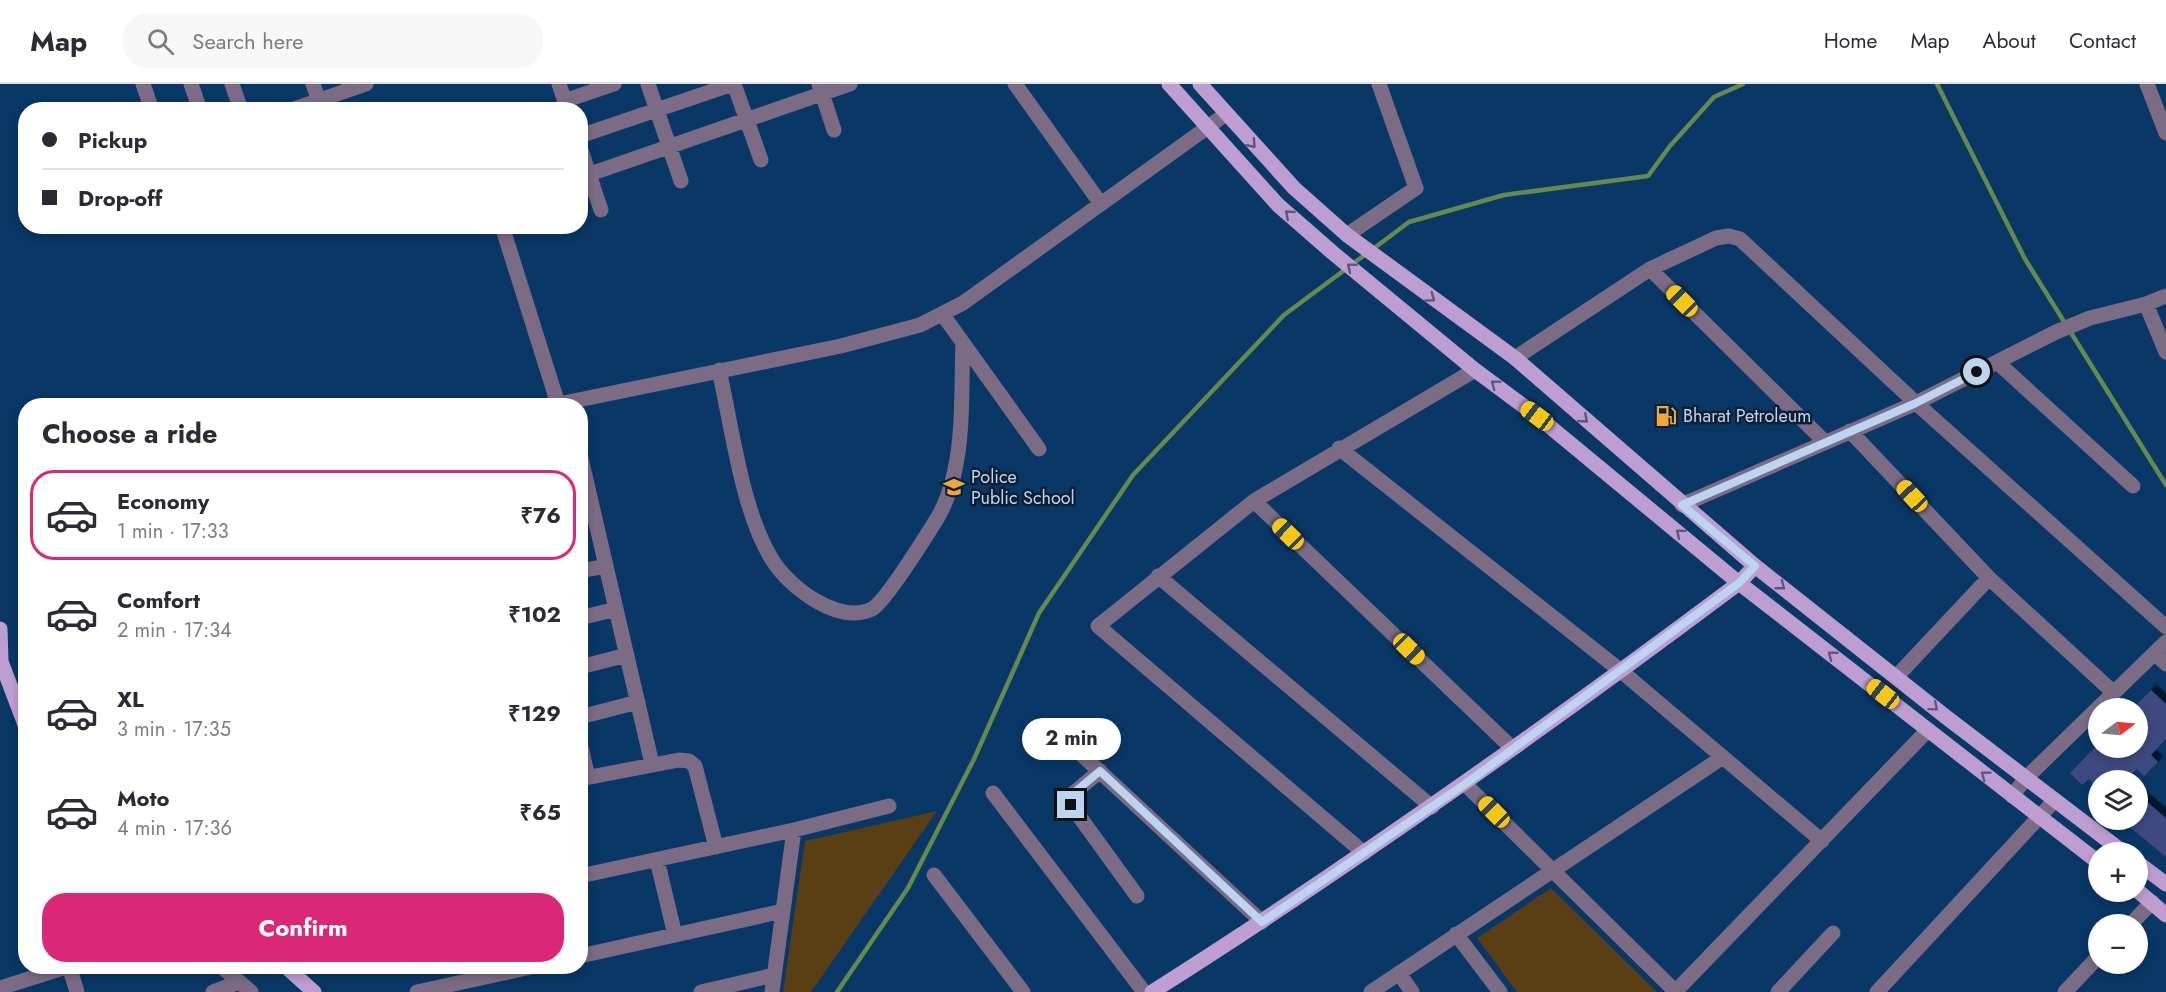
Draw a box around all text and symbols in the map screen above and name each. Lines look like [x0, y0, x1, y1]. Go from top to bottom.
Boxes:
search box [123, 14, 543, 68]
text: Map [30, 21, 87, 62]
icon: search [144, 25, 177, 58]
text: Search here [192, 25, 304, 57]
text: Home [1824, 26, 1877, 56]
text: Map [1910, 26, 1950, 56]
text: About [1983, 26, 2036, 56]
text: Contact [2069, 26, 2136, 56]
text: Pickup [78, 124, 147, 156]
one-way arrow [1245, 137, 1256, 147]
text: Drop-off [78, 182, 162, 214]
one-way arrow [1285, 210, 1295, 221]
one-way arrow [1347, 264, 1358, 275]
car [1663, 282, 1701, 320]
one-way arrow [1425, 291, 1436, 302]
route start [1963, 358, 1990, 385]
one-way arrow [1491, 381, 1502, 392]
car [1517, 398, 1557, 434]
place label: Bharat Petroleum [1683, 403, 1811, 429]
fuel station icon: Bharat Petroleum [1654, 404, 1678, 428]
one-way arrow [1578, 412, 1588, 423]
text: Choose a ride [42, 414, 217, 453]
place label: Police Public School [971, 464, 1075, 511]
school or university icon: Police Public School [942, 475, 966, 499]
car [1893, 477, 1931, 515]
text: Economy [117, 485, 209, 517]
icon: car [45, 488, 99, 542]
text: ₹76 [520, 499, 561, 531]
car [1269, 515, 1307, 553]
text: 1 min · 17:33 [117, 517, 229, 546]
one-way arrow [1676, 529, 1687, 540]
one-way arrow [1774, 579, 1785, 590]
text: Comfort [117, 584, 200, 616]
icon: car [45, 587, 99, 641]
text: ₹102 [508, 598, 561, 630]
text: 2 min · 17:34 [117, 616, 232, 645]
car [1390, 630, 1428, 668]
one-way arrow [1828, 651, 1839, 662]
car [1863, 676, 1903, 712]
text: XL [117, 683, 144, 715]
icon: car [45, 686, 99, 740]
text: ₹129 [508, 697, 561, 729]
north arrow [2088, 698, 2148, 758]
map controls [2088, 698, 2148, 974]
one-way arrow [1927, 700, 1938, 711]
text: 3 min · 17:35 [117, 715, 231, 744]
callout: 2 min [1022, 718, 1120, 760]
text: 2 min [1045, 724, 1098, 753]
button: layers [2088, 770, 2148, 830]
one-way arrow [1981, 772, 1992, 783]
text: Moto [117, 782, 170, 814]
icon: car [45, 785, 99, 839]
route end [1057, 791, 1084, 818]
car [1475, 793, 1513, 831]
text: ₹65 [520, 796, 561, 828]
text: 4 min · 17:36 [117, 814, 232, 843]
button: + [2088, 842, 2148, 902]
button: Confirm [42, 893, 564, 962]
button: − [2088, 914, 2148, 974]

